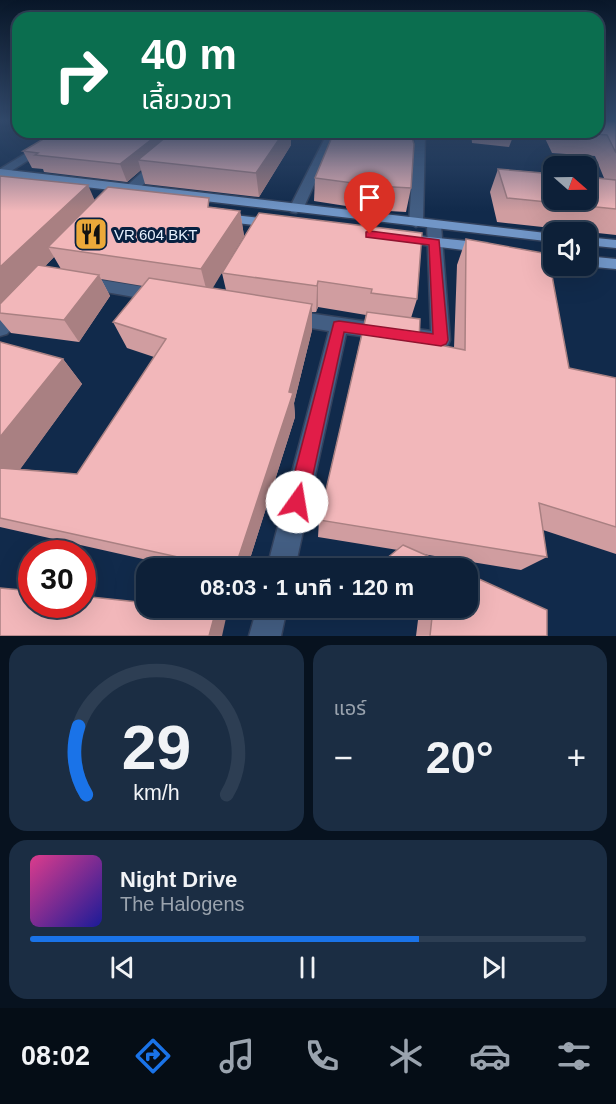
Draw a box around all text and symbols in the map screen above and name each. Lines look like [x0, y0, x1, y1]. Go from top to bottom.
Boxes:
text: 40 m [141, 31, 237, 78]
icon: right [42, 36, 120, 114]
text: เลี้ยวขวา [141, 85, 232, 115]
north arrow [543, 156, 597, 210]
map controls [543, 156, 597, 276]
pin [344, 172, 395, 234]
icon: arrive [353, 181, 386, 214]
restaurant icon: VR 604 BKT [73, 216, 109, 252]
button: sound [543, 222, 597, 276]
place label: VR 604 BKT [114, 226, 197, 243]
position arrow [265, 470, 329, 534]
speed limit sign: 30 [18, 540, 96, 618]
text: 08:03 · 1 นาที · 120 m [200, 575, 414, 600]
text: แอร์ [334, 697, 366, 719]
text: 29 [122, 713, 191, 782]
text: 20° [426, 732, 494, 783]
text: − [334, 739, 353, 776]
text: + [567, 739, 586, 776]
text: km/h [133, 781, 179, 805]
text: Night Drive [120, 867, 237, 892]
text: The Halogens [120, 893, 245, 915]
icon: previous [106, 951, 139, 984]
icon: pause [291, 951, 324, 984]
icon: next [477, 951, 510, 984]
icon: directions [132, 1035, 174, 1077]
icon: music [216, 1035, 258, 1077]
icon: phone [301, 1035, 343, 1077]
icon: climate [385, 1035, 427, 1077]
icon: car [469, 1035, 511, 1077]
icon: filters [553, 1035, 595, 1077]
text: 08:02 [21, 1041, 90, 1071]

